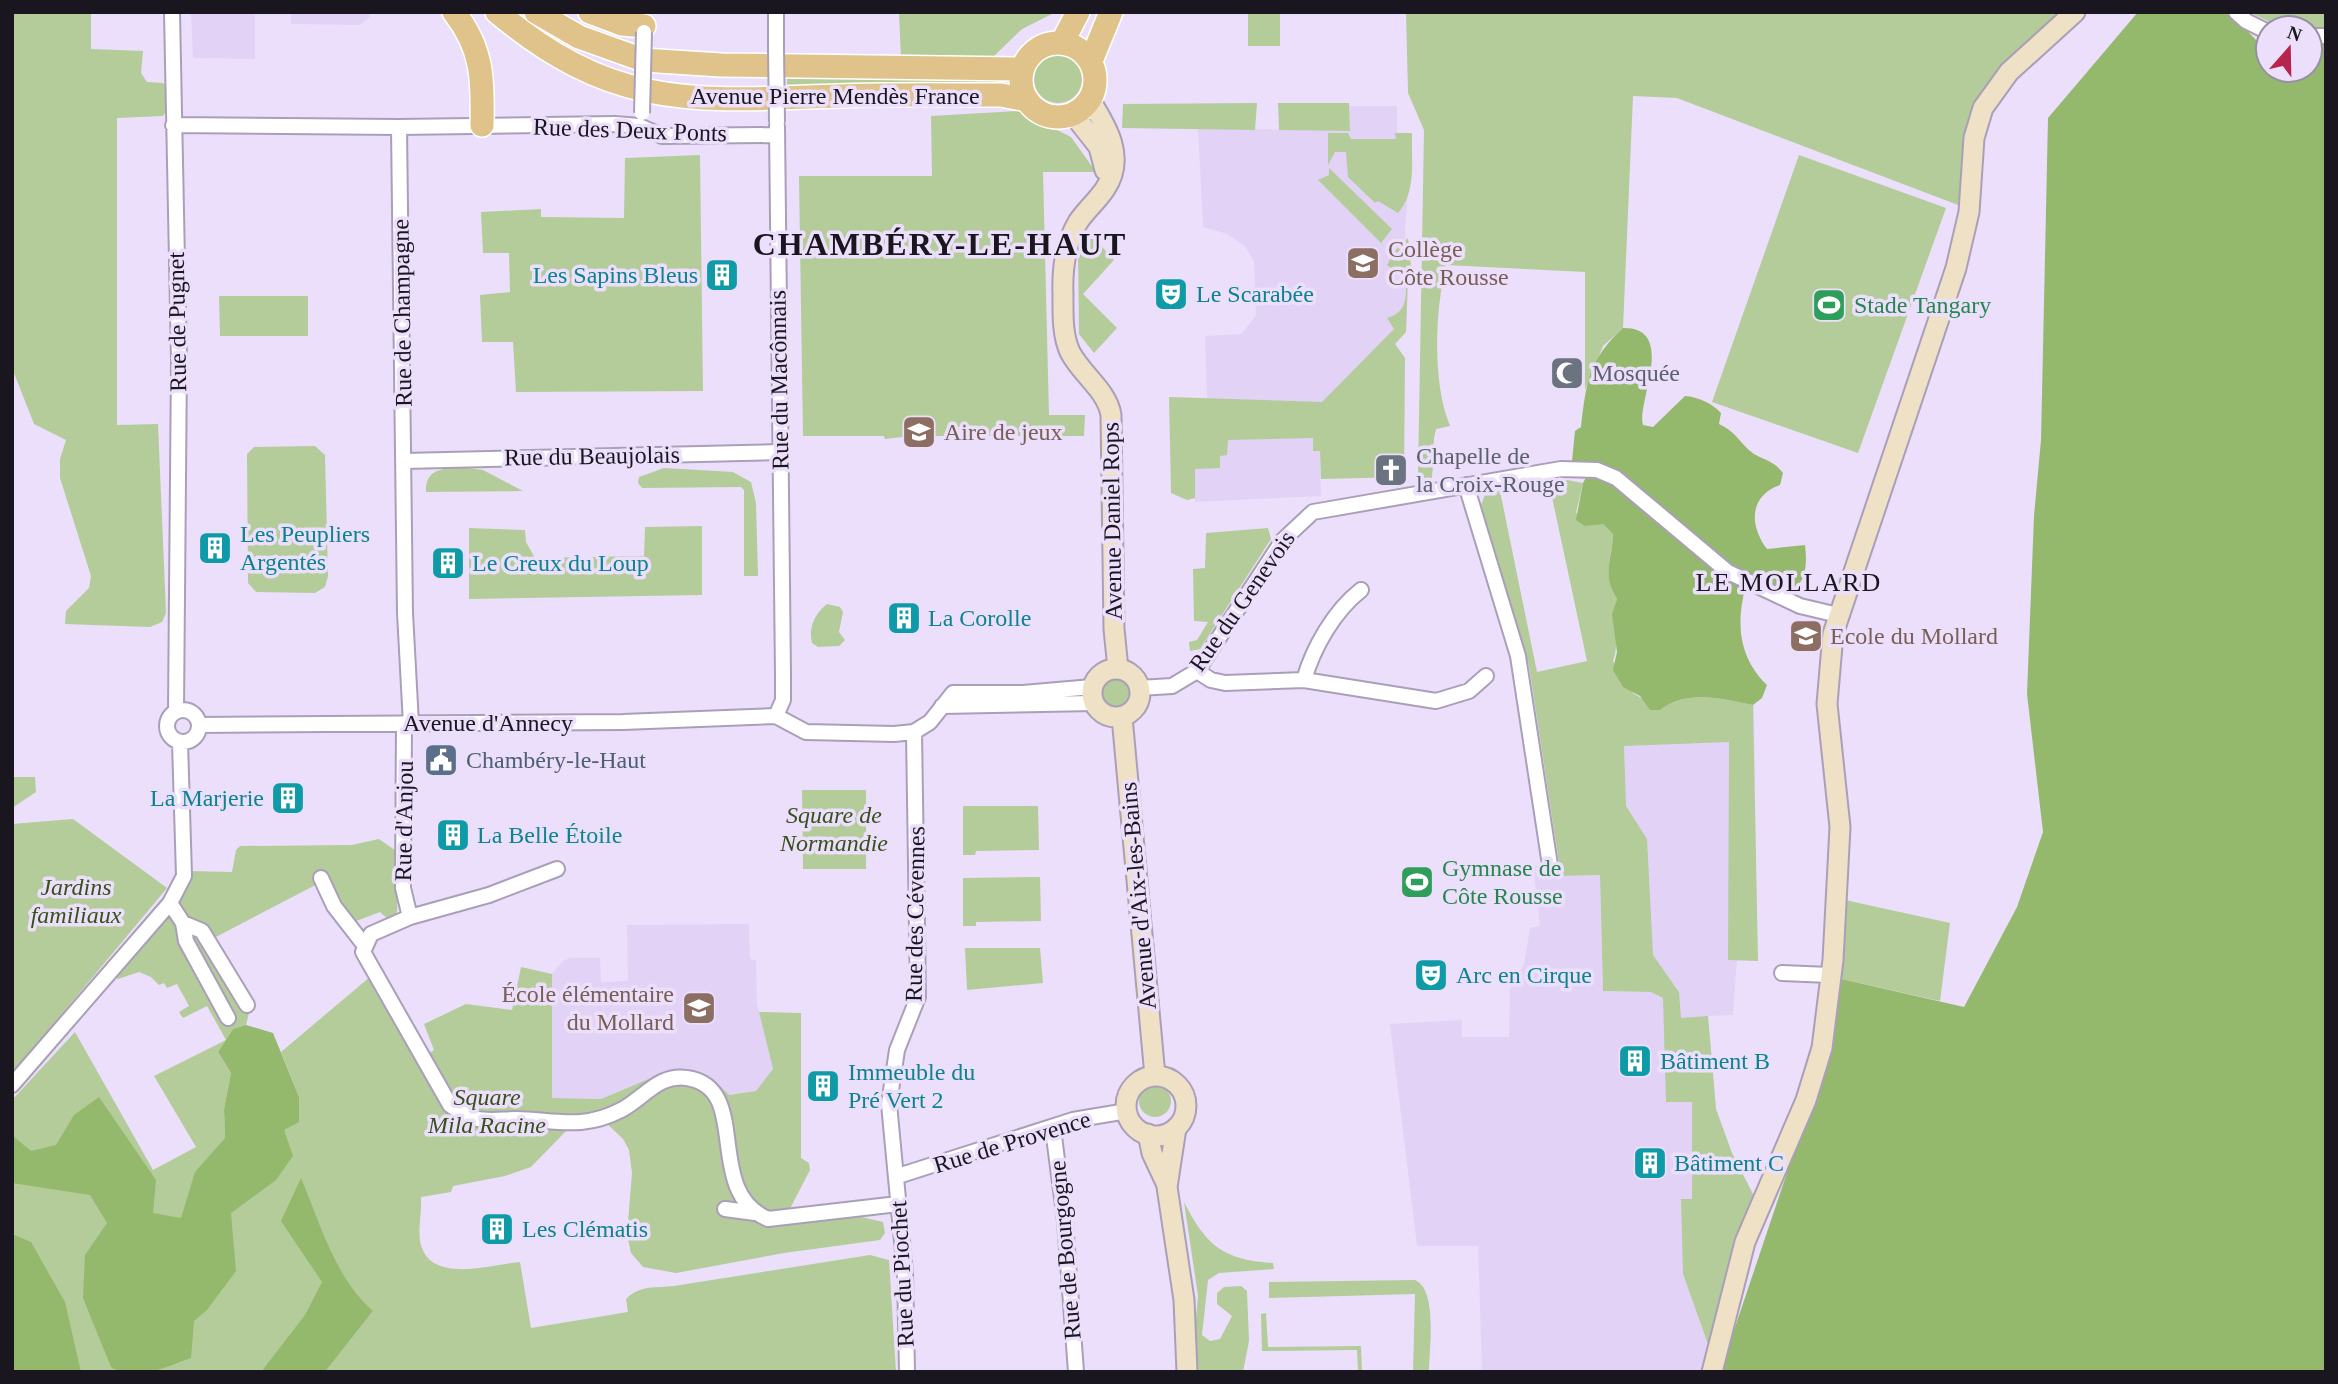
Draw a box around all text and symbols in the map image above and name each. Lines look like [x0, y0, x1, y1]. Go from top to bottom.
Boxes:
north arrow [2254, 14, 2324, 84]
text: N [2285, 21, 2305, 46]
street label: Avenue Pierre Mendès France [690, 83, 980, 109]
street label: Rue des Deux Ponts [533, 114, 727, 146]
street label: Rue de Champagne [387, 219, 417, 407]
district label: CHAMBÉRY-LE-HAUT [753, 226, 1127, 262]
place label: Collège Côte Rousse [1388, 236, 1509, 290]
school or university icon: Collège Côte Rousse [1344, 244, 1382, 282]
street label: Rue de Pugnet [163, 251, 191, 392]
building icon: Les Sapins Bleus [703, 256, 741, 294]
place label: Les Sapins Bleus [533, 262, 698, 288]
theatre icon: Le Scarabée [1152, 275, 1190, 313]
place label: Le Scarabée [1196, 281, 1314, 307]
sports icon: Stade Tangary [1810, 286, 1848, 324]
street label: Rue du Macônnais [764, 290, 794, 470]
place label: Stade Tangary [1854, 292, 1991, 318]
mosque icon: Mosquée [1548, 354, 1586, 392]
place label: Mosquée [1592, 360, 1680, 386]
school or university icon: Aire de jeux [900, 413, 938, 451]
place label: Aire de jeux [944, 419, 1063, 445]
street label: Avenue Daniel Rops [1097, 422, 1127, 620]
street label: Rue du Beaujolais [504, 441, 680, 471]
place label: Chapelle de la Croix-Rouge [1416, 443, 1565, 497]
church icon: Chapelle de la Croix-Rouge [1372, 451, 1410, 489]
place label: Les Peupliers Argentés [240, 521, 370, 575]
street label: Rue du Genevois [1184, 526, 1300, 676]
building icon: Les Peupliers Argentés [196, 529, 234, 567]
building icon: Le Creux du Loup [429, 544, 467, 582]
place label: Le Creux du Loup [472, 550, 649, 576]
district label: LE MOLLARD [1696, 568, 1882, 597]
building icon: La Corolle [885, 599, 923, 637]
place label: La Corolle [928, 605, 1031, 631]
school or university icon: Ecole du Mollard [1787, 617, 1825, 655]
place label: Ecole du Mollard [1830, 623, 1998, 649]
street label: Avenue d'Annecy [403, 710, 573, 736]
public building icon: Chambéry-le-Haut [422, 741, 460, 779]
place label: Chambéry-le-Haut [466, 747, 646, 773]
street label: Rue d'Anjou [390, 760, 418, 882]
building icon: La Marjerie [269, 779, 307, 817]
street label: Avenue d'Aix-les-Bains [1115, 781, 1161, 1011]
place label: La Marjerie [150, 785, 264, 811]
park label: Square de Normandie [779, 802, 888, 856]
building icon: La Belle Étoile [434, 816, 472, 854]
place label: La Belle Étoile [477, 822, 622, 848]
street label: Rue des Cévennes [900, 826, 930, 1002]
place label: Gymnase de Côte Rousse [1442, 855, 1563, 909]
sports icon: Gymnase de Côte Rousse [1398, 863, 1436, 901]
park label: Jardins familiaux [31, 874, 122, 928]
theatre icon: Arc en Cirque [1412, 956, 1450, 994]
place label: Arc en Cirque [1456, 962, 1592, 988]
place label: École élémentaire du Mollard [501, 981, 674, 1035]
school or university icon: École élémentaire du Mollard [680, 989, 718, 1027]
building icon: Bâtiment B [1616, 1042, 1654, 1080]
place label: Bâtiment B [1660, 1048, 1770, 1074]
place label: Immeuble du Pré Vert 2 [848, 1059, 975, 1113]
building icon: Immeuble du Pré Vert 2 [804, 1067, 842, 1105]
park label: Square Mila Racine [427, 1084, 546, 1138]
street label: Rue de Provence [930, 1106, 1094, 1178]
building icon: Bâtiment C [1631, 1144, 1669, 1182]
place label: Bâtiment C [1674, 1150, 1784, 1176]
street label: Rue de Bourgogne [1044, 1159, 1086, 1341]
street label: Rue du Piochet [885, 1200, 919, 1348]
building icon: Les Clématis [478, 1210, 516, 1248]
place label: Les Clématis [522, 1216, 648, 1242]

